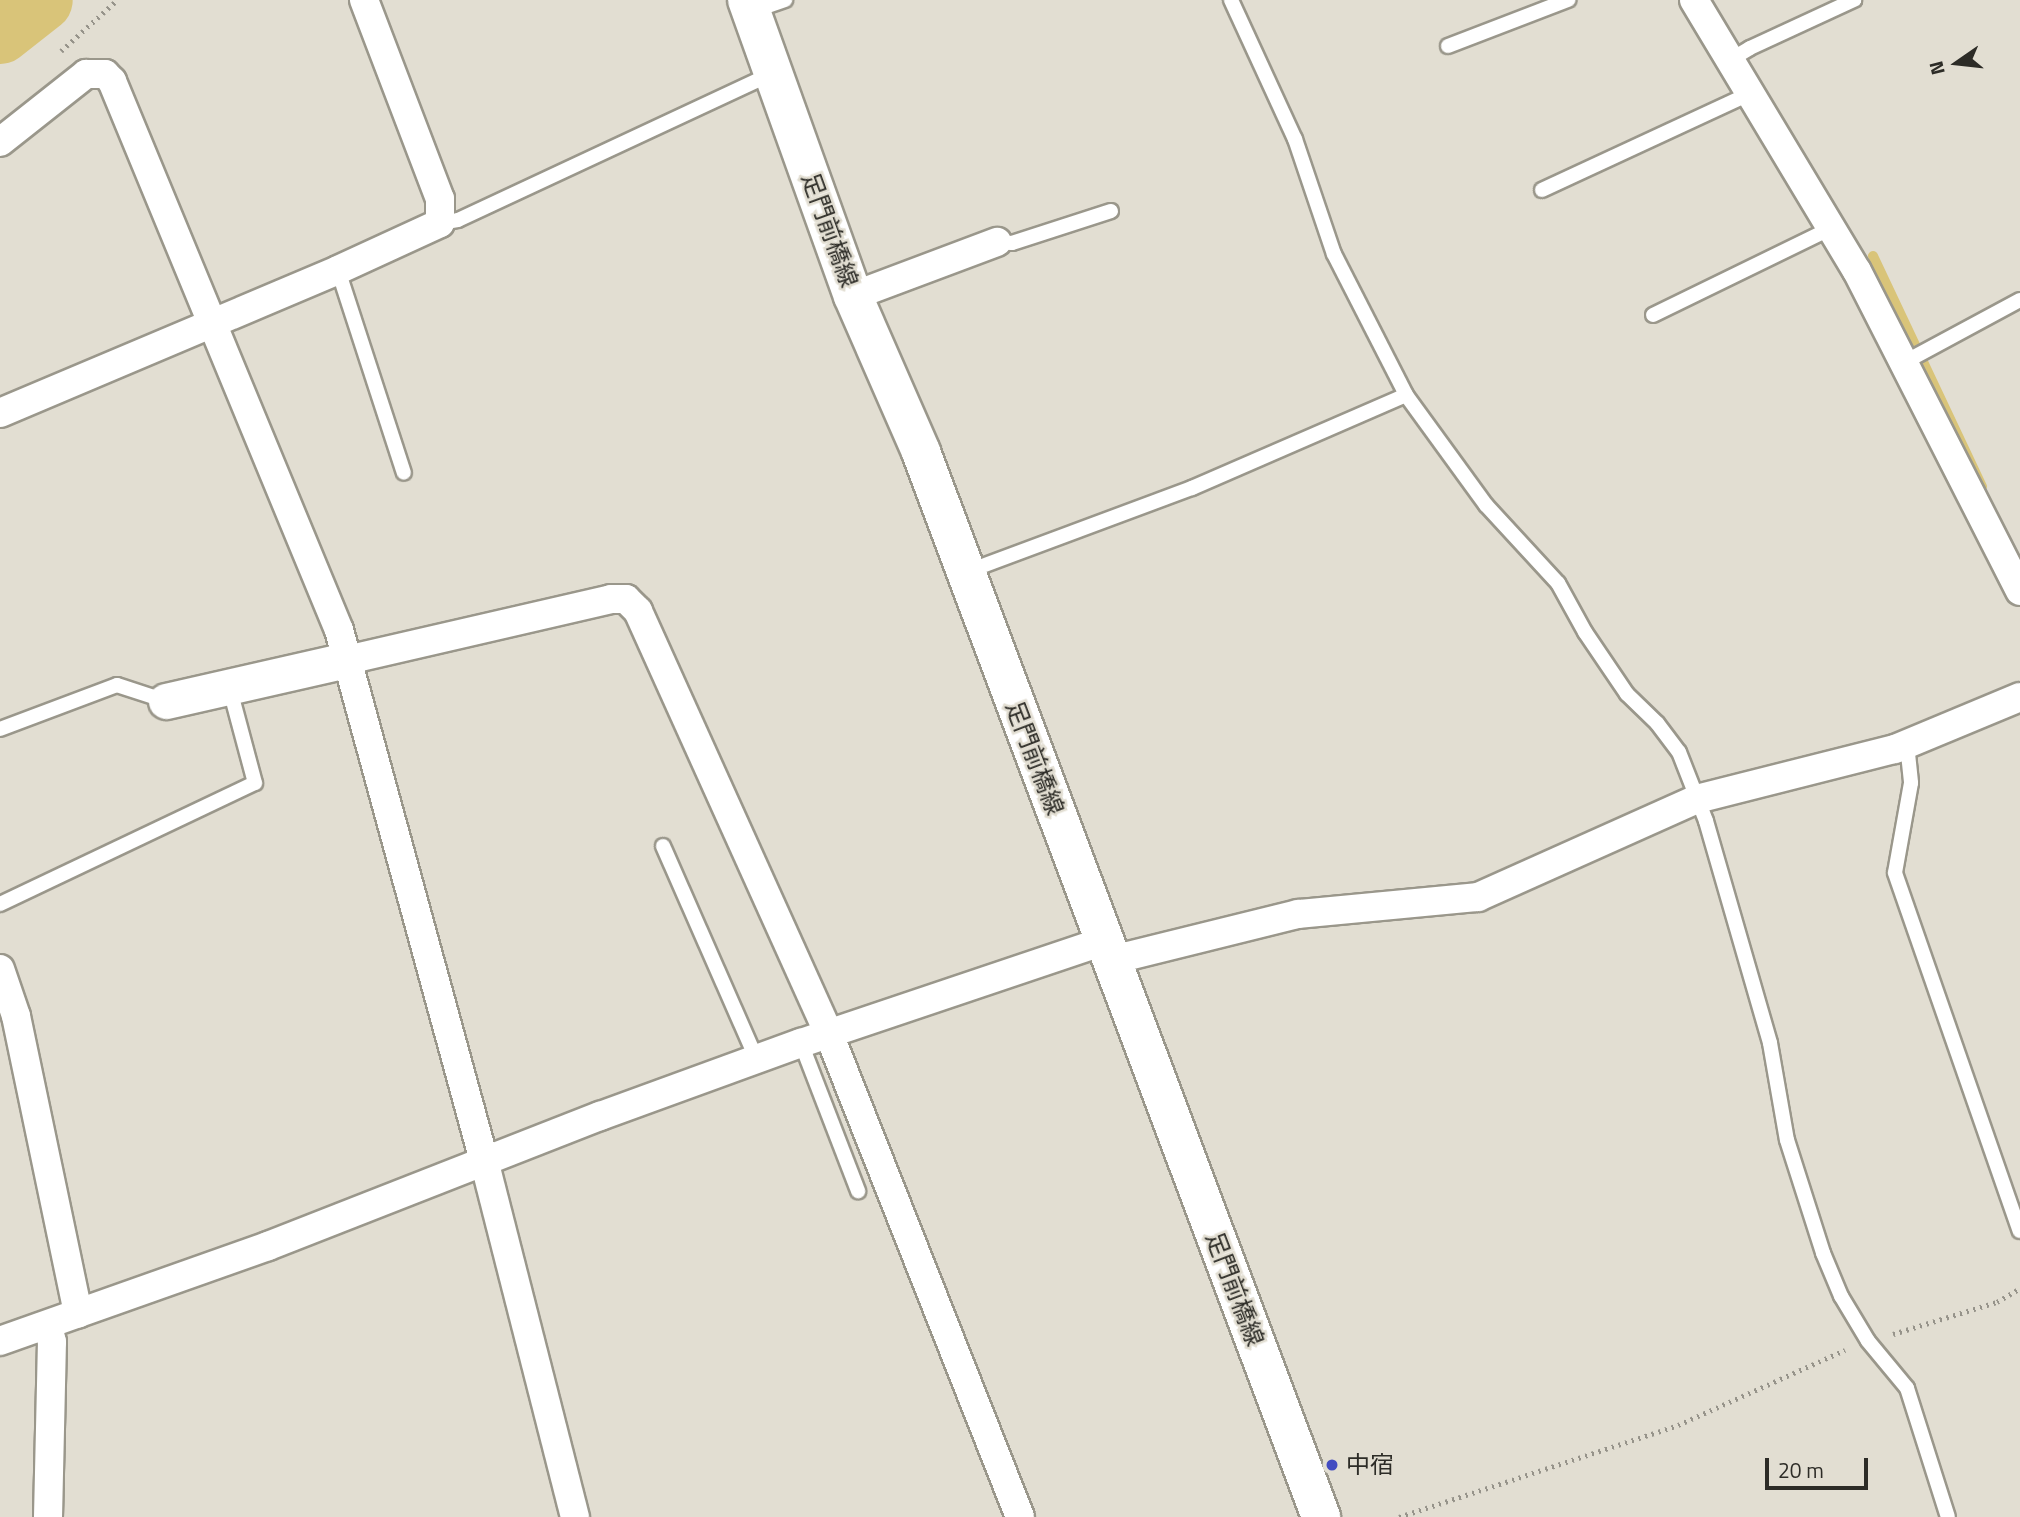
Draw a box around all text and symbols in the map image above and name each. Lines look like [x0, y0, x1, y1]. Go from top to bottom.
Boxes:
north arrow [1922, 28, 1992, 98]
text: N [1920, 58, 1952, 78]
street label: 足門前橋線 [796, 169, 864, 291]
street label: 足門前橋線 [1000, 697, 1070, 819]
street label: 足門前橋線 [1200, 1228, 1270, 1350]
scale bar [1768, 1444, 1871, 1488]
place label: 中宿 [1346, 1451, 1394, 1479]
text: 20 m [1778, 1454, 1824, 1486]
marker: 中宿 [1324, 1457, 1340, 1473]

